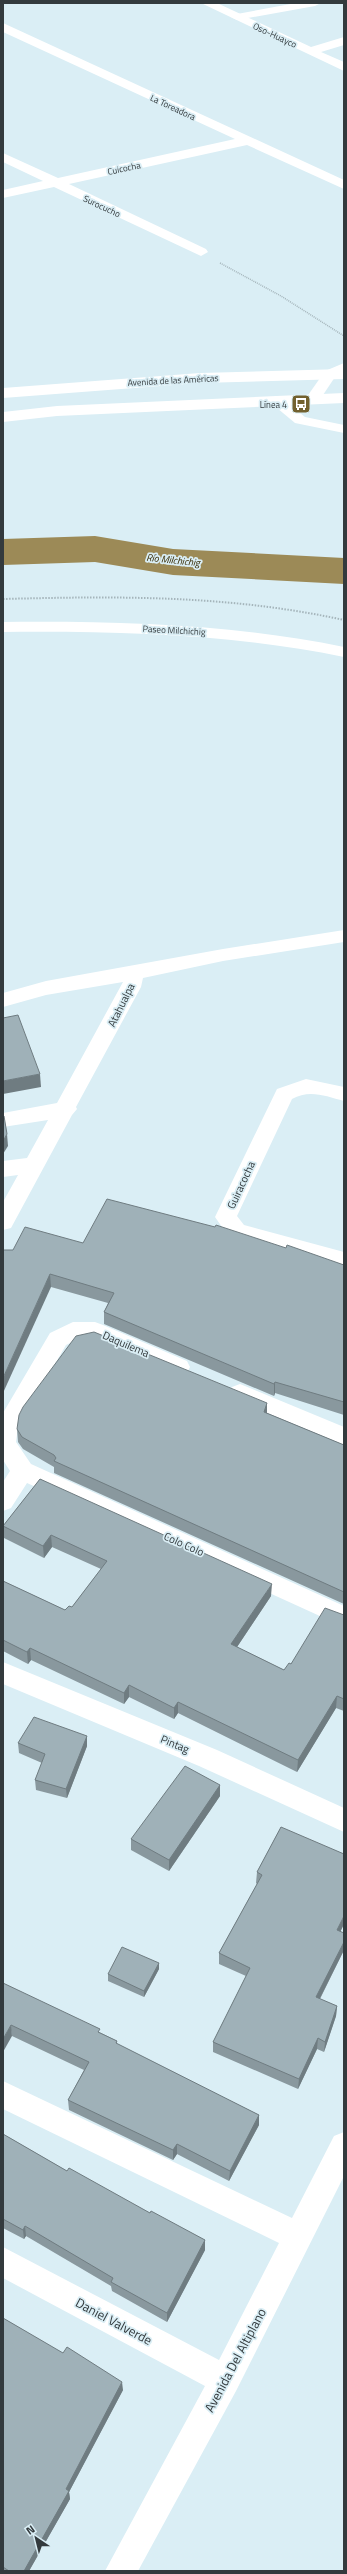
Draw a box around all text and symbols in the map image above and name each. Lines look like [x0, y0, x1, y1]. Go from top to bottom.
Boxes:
street label: Oso-Huayco [251, 19, 299, 51]
street label: La Toreadora [148, 91, 198, 123]
street label: Cuicocha [106, 158, 142, 178]
street label: Surocucho [81, 192, 123, 220]
street label: Avenida de las Américas [127, 371, 219, 389]
bus stop icon: Línea 4 [290, 393, 312, 415]
place label: Línea 4 [260, 398, 287, 411]
water label: Río Milchichig [145, 550, 202, 570]
street label: Paseo Milchichig [142, 622, 206, 638]
street label: Atahualpa [104, 980, 139, 1030]
street label: Guiracocha [223, 1158, 259, 1212]
street label: Daquilema [100, 1327, 152, 1361]
street label: Colo Colo [161, 1528, 207, 1560]
street label: Pintag [158, 1731, 192, 1757]
street label: Daniel Valverde [72, 2292, 156, 2350]
street label: Avenida Del Altiplano [199, 2304, 271, 2416]
north arrow [16, 2518, 56, 2558]
text: N [23, 2521, 38, 2539]

